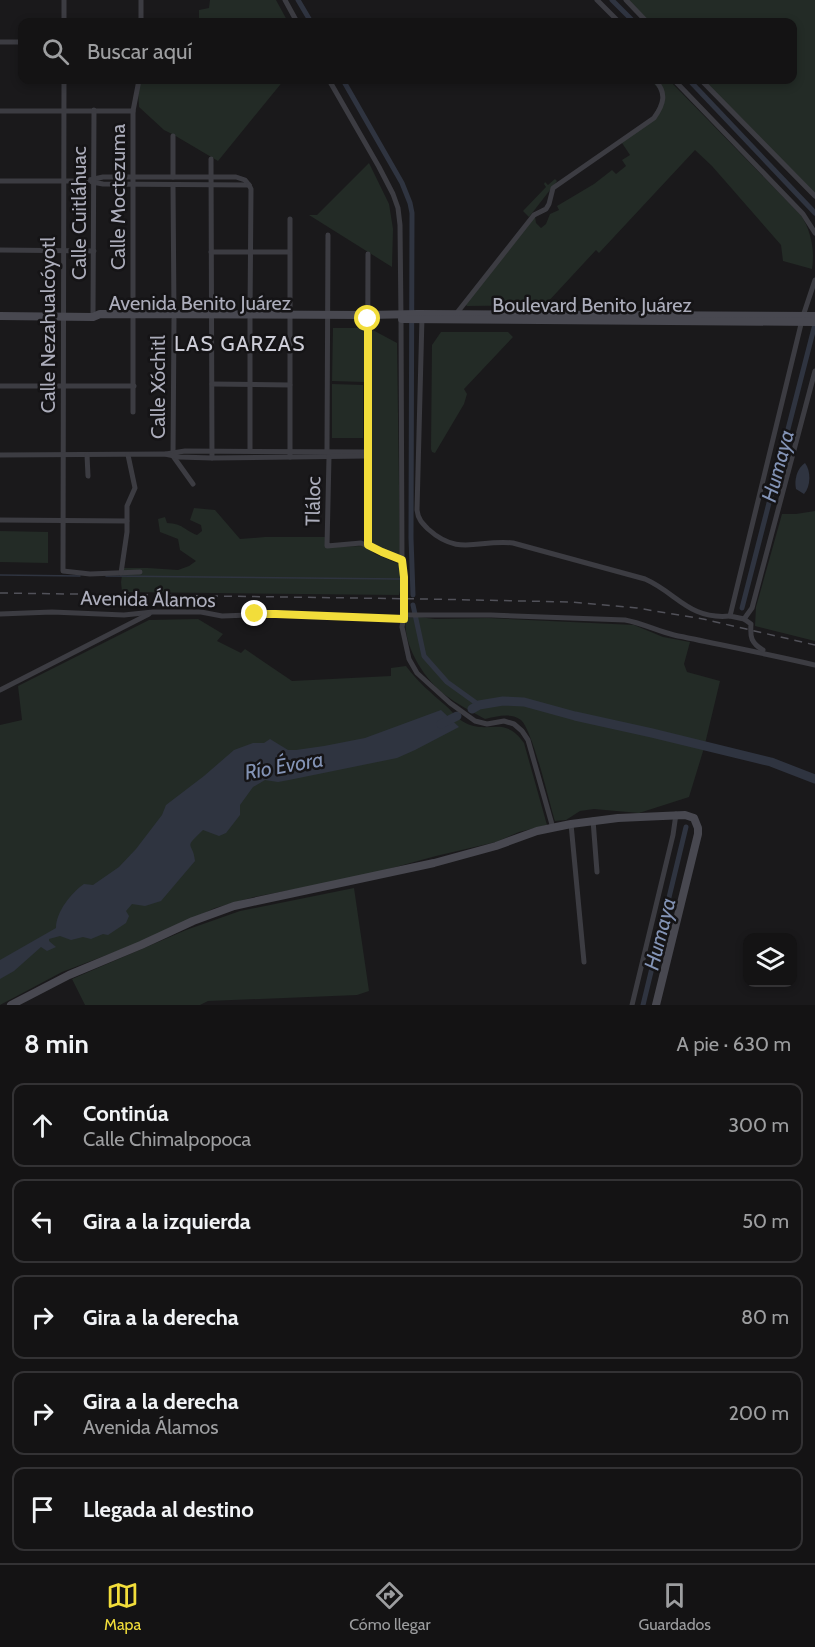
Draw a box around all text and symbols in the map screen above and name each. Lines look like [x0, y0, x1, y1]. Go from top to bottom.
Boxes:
search box [18, 18, 797, 84]
icon: search [39, 35, 72, 68]
text: Buscar aquí [87, 38, 192, 65]
street label: Calle Moctezuma [106, 124, 130, 270]
street label: Calle Cuitláhuac [67, 146, 91, 280]
street label: Calle Nezahualcóyotl [36, 236, 60, 413]
street label: Avenida Benito Juárez [109, 291, 291, 315]
street label: Boulevard Benito Juárez [492, 293, 692, 317]
route start [354, 305, 380, 331]
district label: LAS GARZAS [174, 331, 306, 356]
street label: Calle Xóchitl [146, 335, 170, 439]
water label: Humaya [756, 427, 799, 505]
street label: Tláloc [301, 476, 325, 526]
street label: Avenida Álamos [80, 586, 216, 612]
route end [241, 600, 267, 626]
water label: Río Évora [242, 745, 325, 785]
water label: Humaya [638, 895, 681, 973]
map controls [743, 933, 797, 987]
button: layers [743, 933, 797, 987]
text: 8 min [24, 1028, 89, 1060]
text: A pie · 630 m [677, 1032, 791, 1056]
text: Continúa [83, 1100, 169, 1127]
icon: ahead [26, 1109, 59, 1142]
text: 300 m [728, 1113, 789, 1137]
text: Calle Chimalpopoca [83, 1127, 251, 1151]
icon: left [26, 1205, 59, 1238]
text: Gira a la izquierda [83, 1208, 251, 1235]
text: 50 m [742, 1209, 789, 1233]
icon: right [26, 1301, 59, 1334]
text: Gira a la derecha [83, 1304, 239, 1331]
text: 80 m [741, 1305, 789, 1329]
text: Gira a la derecha [83, 1388, 239, 1415]
icon: right [26, 1397, 59, 1430]
text: 200 m [729, 1401, 789, 1425]
text: Avenida Álamos [83, 1415, 218, 1439]
icon: arrive [26, 1493, 59, 1526]
text: Llegada al destino [83, 1496, 254, 1523]
tab: Mapa [104, 1579, 141, 1634]
tab: Cómo llegar [349, 1579, 430, 1634]
tab: Guardados [639, 1579, 711, 1634]

